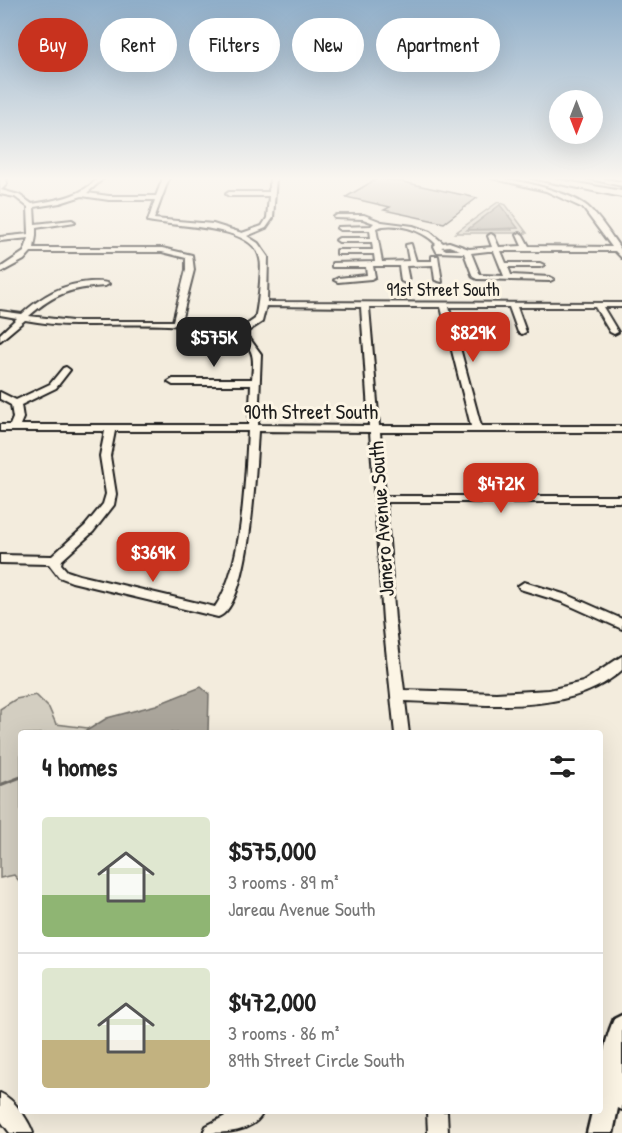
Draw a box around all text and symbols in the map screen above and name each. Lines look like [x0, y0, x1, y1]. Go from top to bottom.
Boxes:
chip: Buy [18, 18, 88, 72]
chip: Rent [100, 18, 177, 72]
chip: Filters [189, 18, 280, 72]
chip: New [292, 18, 364, 72]
chip: Apartment [376, 18, 500, 72]
north arrow [549, 90, 603, 144]
map controls [549, 90, 603, 144]
street label: 91st Street South [387, 277, 500, 302]
pin: $829K [431, 312, 515, 363]
pin: $575K [172, 317, 256, 368]
text: $829K [450, 318, 496, 345]
text: $575K [190, 323, 238, 350]
street label: 90th Street South [244, 397, 378, 426]
street label: Janero Avenue South [361, 440, 401, 598]
pin: $472K [459, 463, 543, 514]
text: $472K [477, 469, 525, 496]
pin: $369K [111, 532, 195, 583]
text: $369K [131, 538, 175, 565]
text: 4 homes [42, 749, 117, 784]
icon: filters [546, 750, 579, 783]
text: $575,000 [228, 833, 316, 868]
icon: home [90, 841, 162, 913]
text: 3 rooms · 89 m² [228, 868, 339, 895]
text: Jareau Avenue South [228, 895, 375, 922]
text: $472,000 [228, 984, 316, 1019]
icon: home [90, 992, 162, 1064]
text: 3 rooms · 86 m² [228, 1019, 339, 1046]
text: 89th Street Circle South [228, 1046, 404, 1073]

